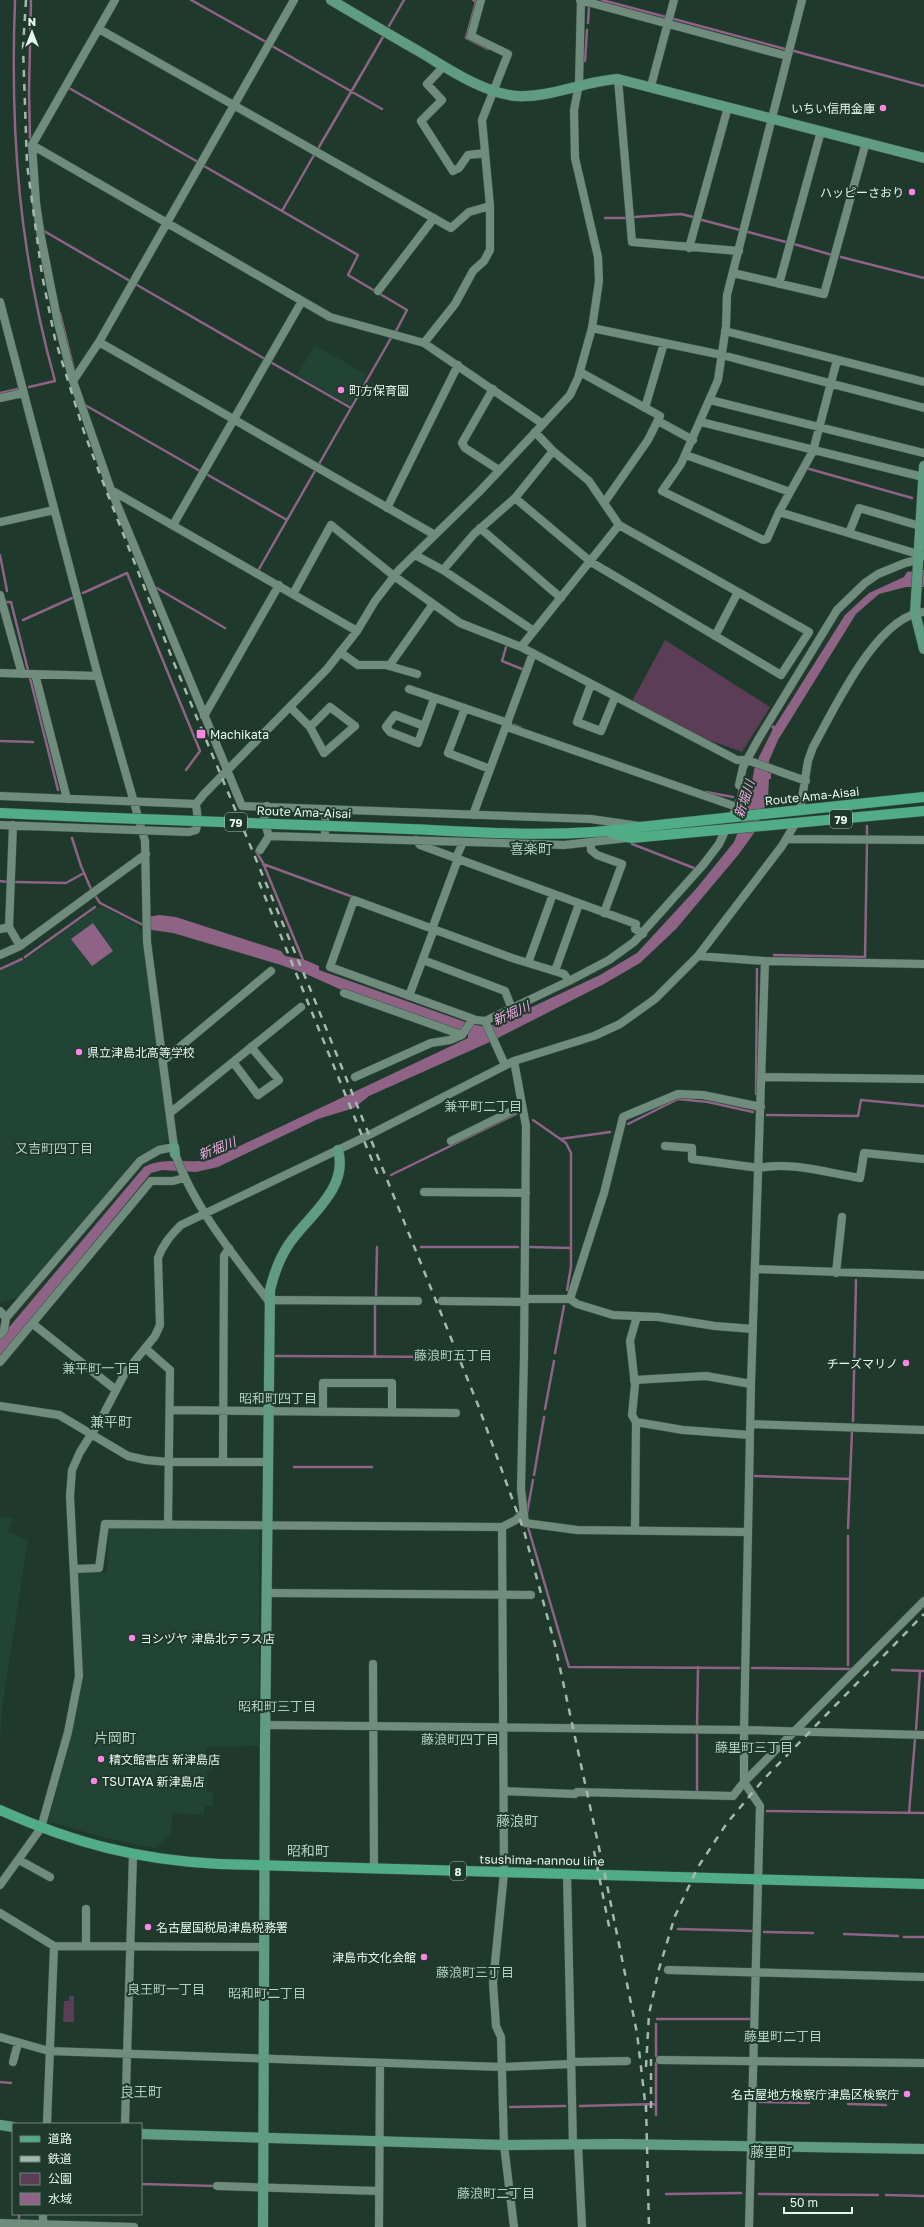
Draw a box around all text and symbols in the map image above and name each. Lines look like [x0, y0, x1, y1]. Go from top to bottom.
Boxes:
north arrow [12, 12, 52, 52]
text: N [28, 15, 36, 28]
place label: いちい信用金庫 [791, 101, 875, 116]
marker: いちい信用金庫 [878, 103, 888, 113]
place label: ハッピーさおり [820, 185, 904, 200]
marker: ハッピーさおり [907, 187, 917, 197]
place label: 町方保育園 [349, 383, 409, 398]
marker: 町方保育園 [336, 385, 346, 395]
place label: Machikata [210, 727, 269, 742]
marker: Machikata [195, 728, 207, 740]
water label: 新堀川 [730, 776, 758, 820]
street label: Route Ama-Aisai [764, 784, 860, 808]
street label: Route Ama-Aisai [256, 803, 352, 821]
road number: 79 [830, 810, 852, 828]
road number: 79 [225, 813, 247, 831]
district label: 喜楽町 [510, 840, 552, 857]
water label: 新堀川 [490, 997, 534, 1028]
place label: 県立津島北高等学校 [87, 1045, 195, 1060]
marker: 県立津島北高等学校 [74, 1047, 84, 1057]
district label: 兼平町二丁目 [444, 1098, 522, 1114]
water label: 新堀川 [196, 1133, 240, 1162]
district label: 又吉町四丁目 [15, 1140, 93, 1156]
district label: 藤浪町五丁目 [414, 1347, 492, 1363]
place label: チーズマリノ [827, 1356, 898, 1371]
marker: チーズマリノ [901, 1358, 911, 1368]
district label: 兼平町一丁目 [62, 1360, 140, 1376]
district label: 昭和町四丁目 [239, 1390, 317, 1406]
district label: 兼平町 [90, 1413, 132, 1430]
place label: ヨシヅヤ 津島北テラス店 [140, 1631, 275, 1646]
marker: ヨシヅヤ 津島北テラス店 [127, 1633, 137, 1643]
district label: 昭和町三丁目 [238, 1698, 316, 1714]
district label: 片岡町 [94, 1729, 136, 1746]
district label: 藤浪町四丁目 [421, 1731, 499, 1747]
district label: 藤里町三丁目 [715, 1739, 793, 1755]
place label: 精文館書店 新津島店 [109, 1752, 220, 1767]
marker: 精文館書店 新津島店 [96, 1754, 106, 1764]
place label: TSUTAYA 新津島店 [102, 1774, 205, 1789]
marker: TSUTAYA 新津島店 [89, 1776, 99, 1786]
district label: 藤浪町 [496, 1812, 538, 1829]
district label: 昭和町 [287, 1842, 329, 1859]
street label: tsushima-nannou line [479, 1851, 605, 1869]
road number: 8 [450, 1862, 466, 1880]
place label: 名古屋国税局津島税務署 [156, 1920, 288, 1935]
marker: 名古屋国税局津島税務署 [143, 1922, 153, 1932]
place label: 津島市文化会館 [332, 1950, 416, 1965]
marker: 津島市文化会館 [419, 1952, 429, 1962]
district label: 藤浪町三丁目 [436, 1964, 514, 1980]
district label: 良王町一丁目 [127, 1981, 205, 1997]
district label: 昭和町二丁目 [228, 1985, 306, 2001]
district label: 藤里町二丁目 [744, 2028, 822, 2044]
district label: 良王町 [120, 2083, 162, 2100]
place label: 名古屋地方検察庁津島区検察庁 [731, 2087, 899, 2102]
marker: 名古屋地方検察庁津島区検察庁 [902, 2089, 912, 2099]
legend [12, 2123, 142, 2215]
text: 道路 [48, 2131, 72, 2146]
district label: 藤里町 [750, 2143, 792, 2160]
text: 鉄道 [48, 2151, 72, 2166]
text: 公園 [48, 2171, 72, 2186]
district label: 藤浪町二丁目 [457, 2185, 535, 2201]
scale bar [784, 2189, 852, 2215]
text: 水域 [48, 2191, 72, 2206]
text: 50 m [790, 2195, 818, 2210]

